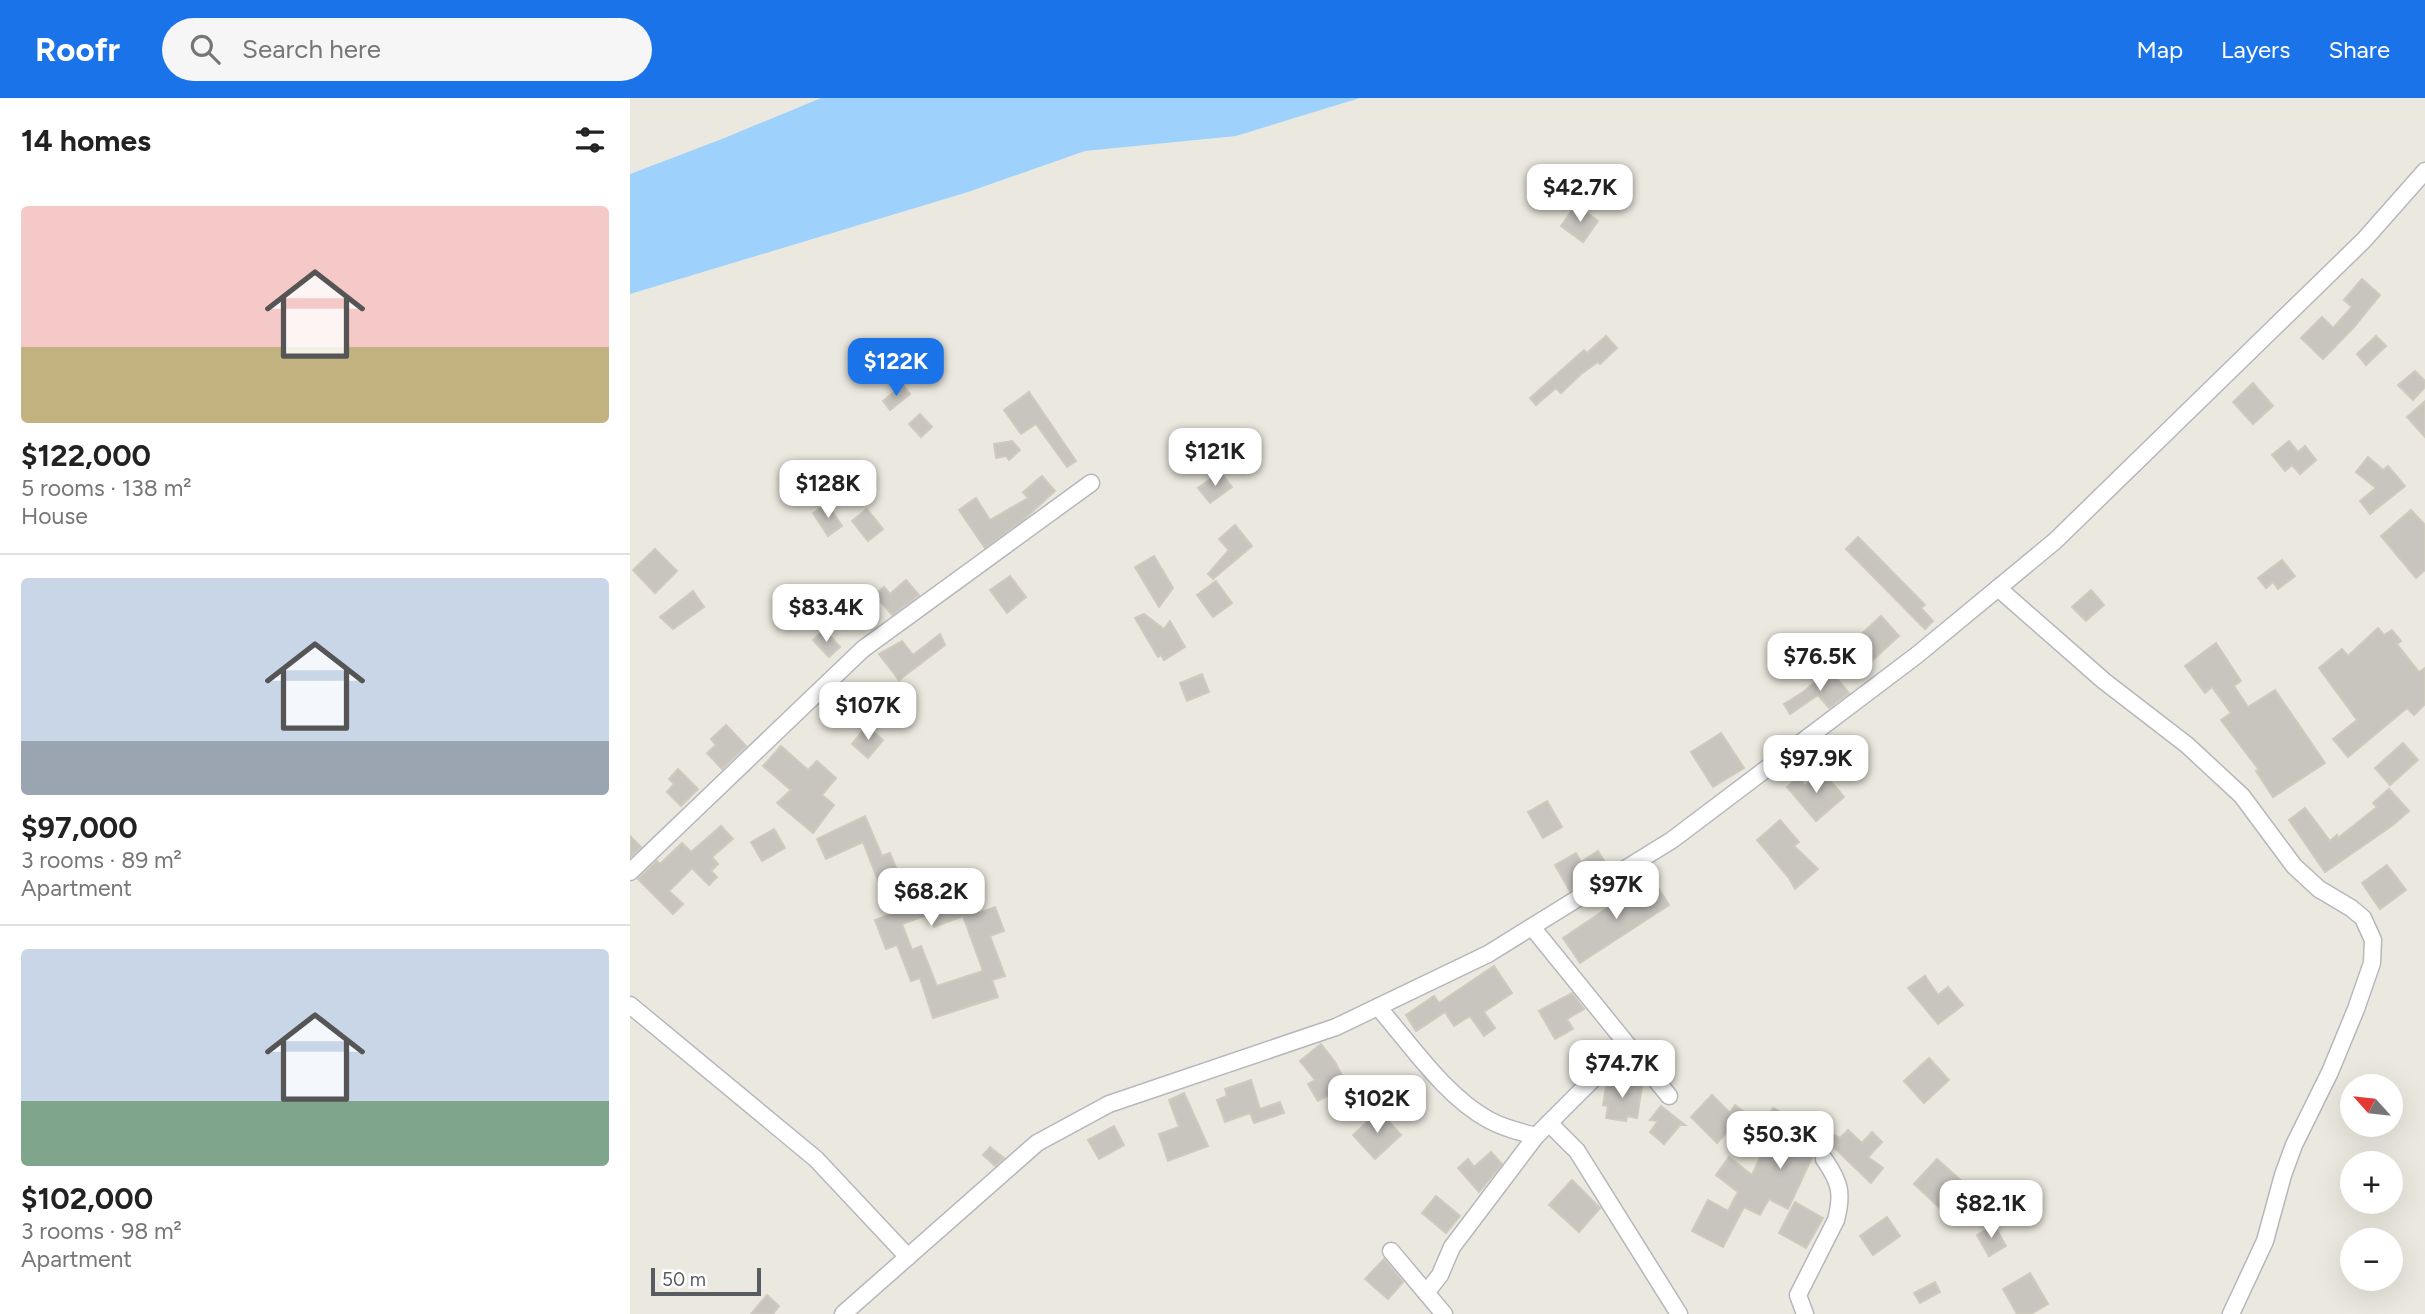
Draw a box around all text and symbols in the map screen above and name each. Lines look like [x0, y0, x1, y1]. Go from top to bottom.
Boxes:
search box [162, 18, 652, 81]
text: Roofr [35, 30, 120, 69]
icon: search [186, 30, 224, 68]
text: Search here [242, 33, 381, 65]
text: Map [2136, 35, 2183, 64]
text: Layers [2221, 35, 2290, 64]
text: Share [2328, 35, 2390, 64]
icon: filters [571, 121, 609, 159]
text: 14 homes [21, 122, 151, 159]
pin: $42.7K [1523, 164, 1637, 224]
text: $42.7K [1543, 173, 1617, 201]
icon: home [252, 251, 378, 377]
pin: $122K [847, 338, 945, 398]
text: $122K [864, 347, 928, 375]
pin: $121K [1166, 428, 1264, 488]
text: $122,000 [21, 437, 151, 474]
text: $121K [1185, 437, 1245, 465]
pin: $128K [779, 460, 877, 520]
text: $128K [795, 469, 861, 497]
text: 5 rooms · 138 m² [21, 474, 192, 502]
text: House [21, 502, 88, 530]
pin: $83.4K [769, 584, 883, 644]
text: $83.4K [788, 593, 864, 621]
icon: home [252, 623, 378, 749]
pin: $76.5K [1763, 634, 1877, 693]
text: $76.5K [1783, 642, 1857, 670]
pin: $107K [819, 682, 917, 742]
text: $107K [835, 691, 901, 719]
pin: $97.9K [1759, 736, 1873, 795]
text: $97.9K [1779, 744, 1853, 772]
text: $97,000 [21, 809, 138, 846]
text: 3 rooms · 89 m² [21, 846, 182, 874]
pin: $97K [1575, 862, 1657, 921]
pin: $68.2K [874, 868, 988, 928]
text: $97K [1589, 870, 1643, 898]
text: Apartment [21, 874, 132, 902]
text: $68.2K [894, 877, 968, 905]
icon: home [252, 994, 378, 1120]
pin: $74.7K [1565, 1040, 1679, 1100]
text: $74.7K [1585, 1049, 1659, 1077]
north arrow [2340, 1074, 2403, 1138]
map controls [2340, 1074, 2403, 1291]
pin: $102K [1328, 1076, 1426, 1135]
text: $102K [1344, 1084, 1410, 1112]
pin: $50.3K [1723, 1112, 1837, 1171]
text: $50.3K [1743, 1120, 1817, 1148]
button: + [2340, 1151, 2403, 1214]
text: $102,000 [21, 1180, 153, 1217]
pin: $82.1K [1934, 1180, 2048, 1240]
text: $82.1K [1956, 1189, 2026, 1217]
text: 3 rooms · 98 m² [21, 1217, 182, 1245]
button: − [2340, 1228, 2403, 1291]
text: Apartment [21, 1245, 132, 1273]
scale bar [651, 1265, 761, 1297]
text: 50 m [662, 1268, 706, 1291]

